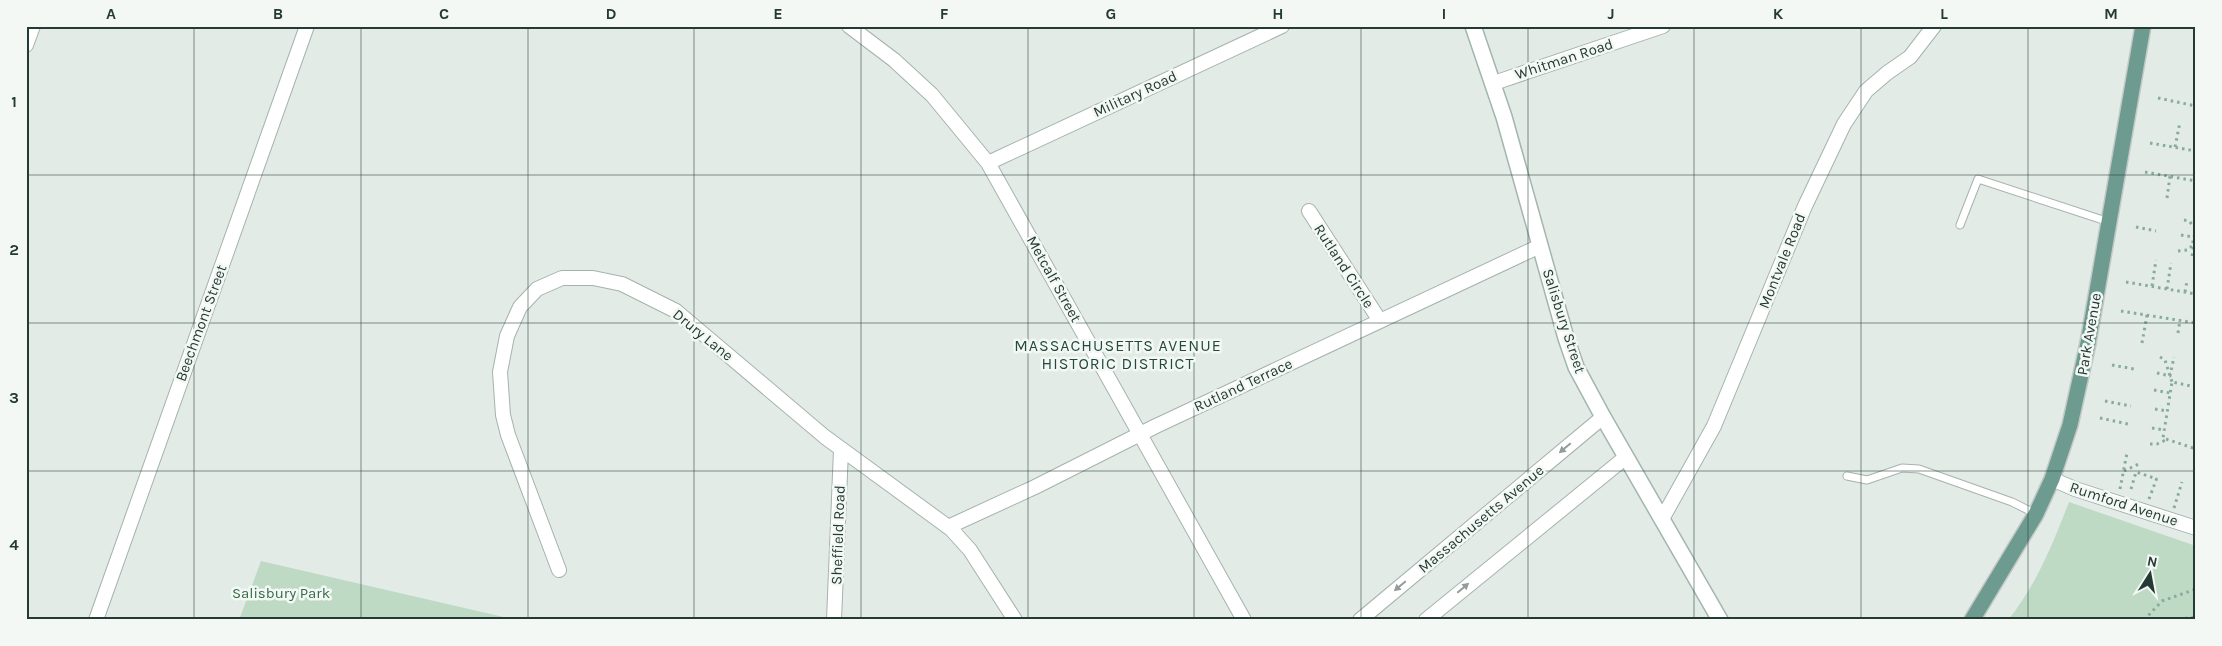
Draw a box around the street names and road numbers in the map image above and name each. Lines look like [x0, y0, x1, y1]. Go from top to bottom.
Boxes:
street label: Whitman Road [1513, 35, 1615, 83]
street label: Military Road [1090, 67, 1180, 121]
street label: Montvale Road [1755, 211, 1809, 311]
street label: Rutland Circle [1310, 221, 1378, 311]
street label: Metcalf Street [1023, 233, 1085, 326]
street label: Beechmont Street [171, 262, 231, 384]
street label: Salisbury Street [1539, 266, 1590, 376]
street label: Park Avenue [2073, 291, 2105, 377]
street label: Drury Lane [669, 305, 737, 365]
street label: Rutland Terrace [1191, 354, 1295, 416]
street label: Massachusetts Avenue [1414, 461, 1548, 577]
street label: Rumford Avenue [2068, 478, 2180, 530]
street label: Sheffield Road [827, 485, 849, 585]

